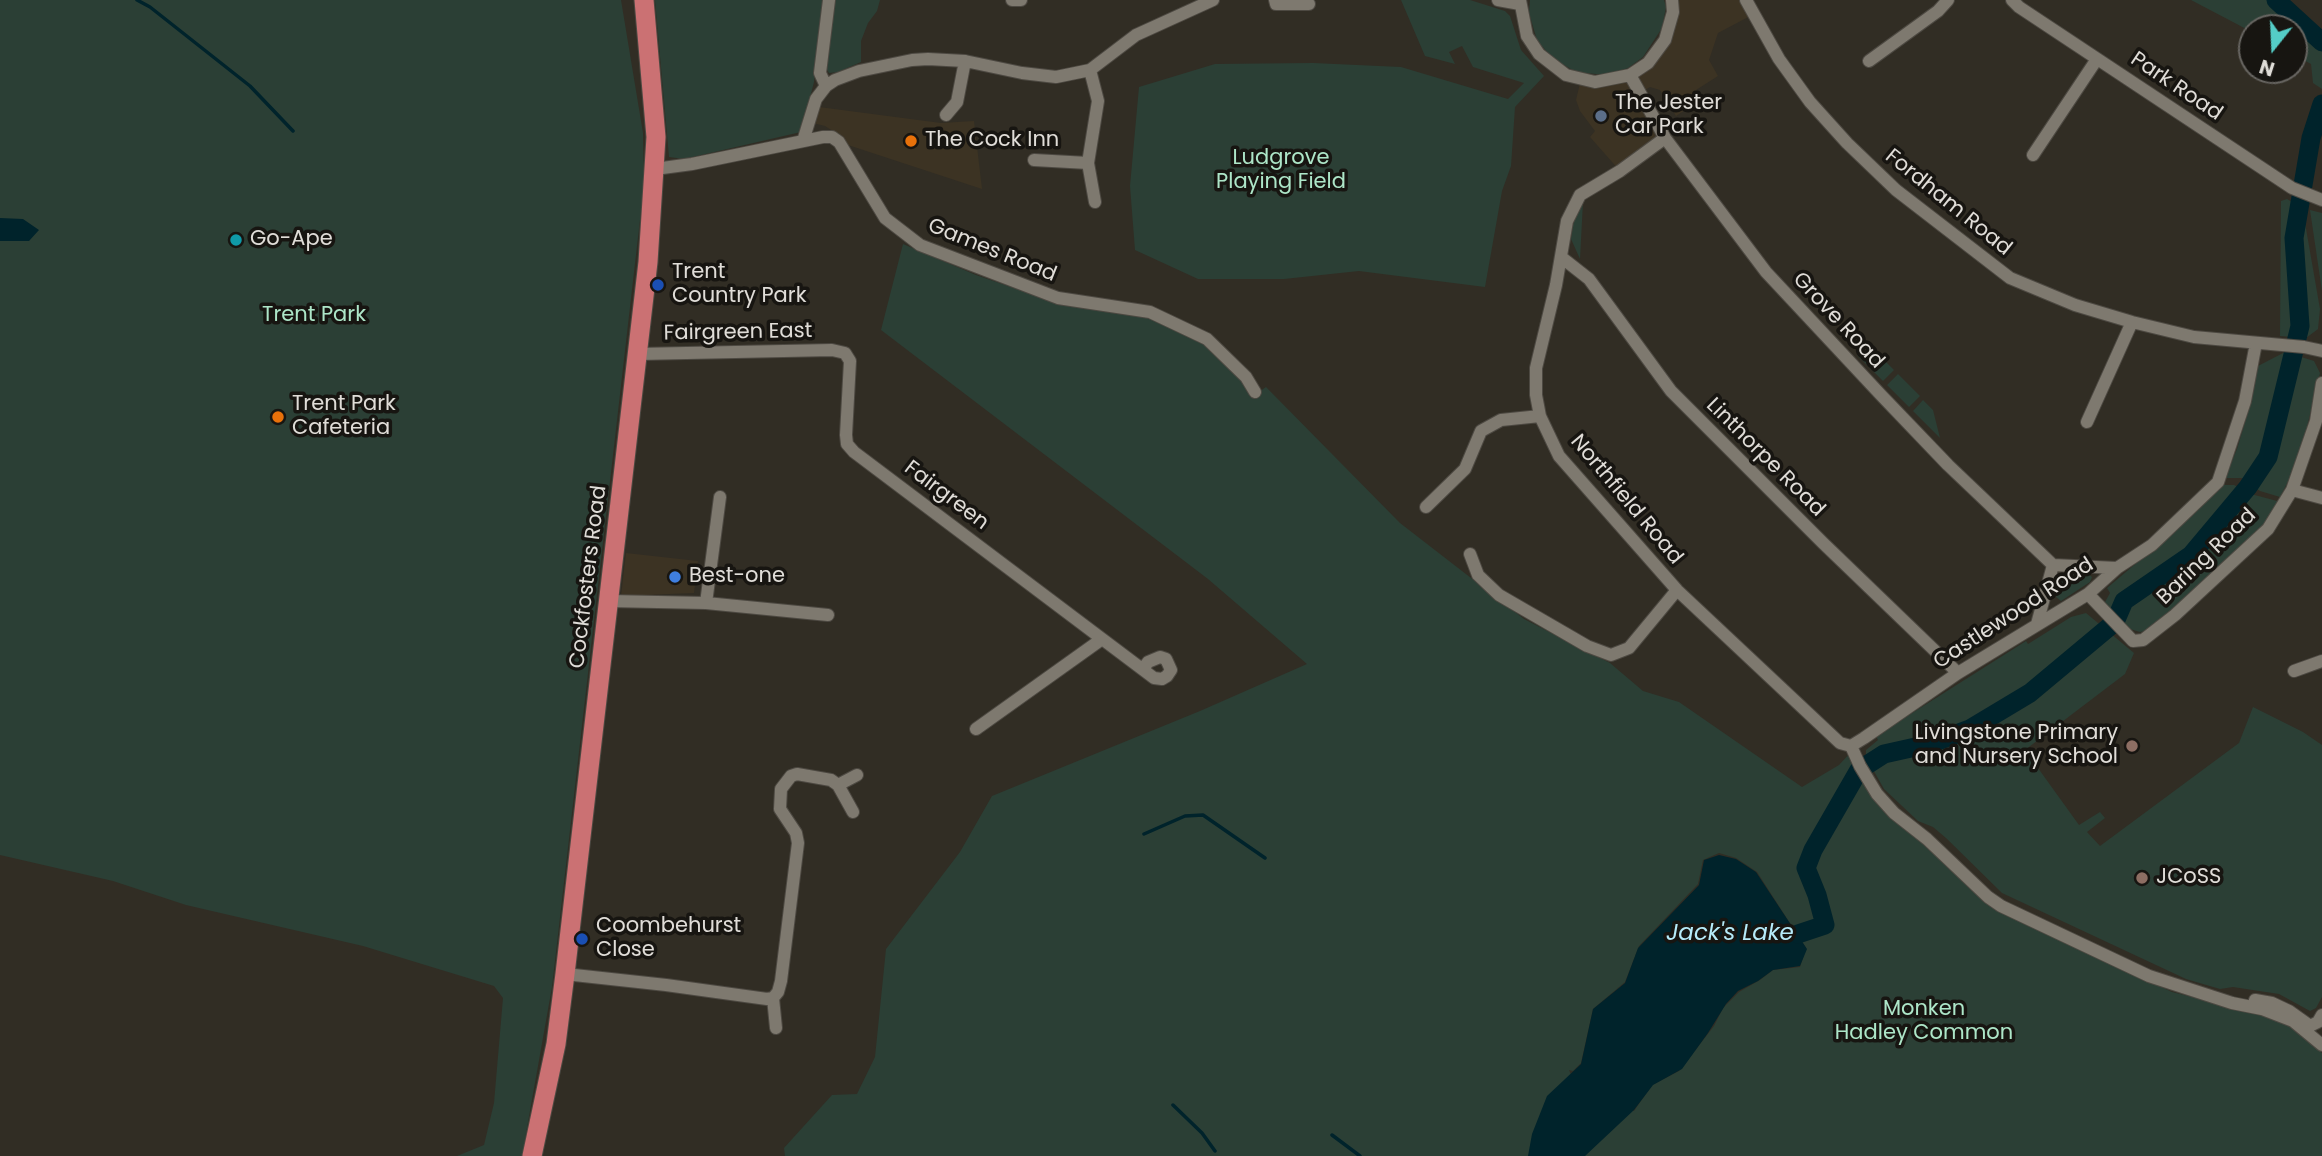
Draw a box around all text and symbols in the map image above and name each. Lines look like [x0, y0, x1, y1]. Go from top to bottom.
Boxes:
north arrow [2238, 14, 2308, 84]
street label: Park Road [2125, 47, 2227, 127]
text: N [2256, 52, 2278, 83]
place label: The Jester Car Park [1615, 91, 1722, 141]
marker: The Jester Car Park [1593, 108, 1609, 124]
place label: The Cock Inn [925, 128, 1059, 154]
marker: The Cock Inn [903, 133, 919, 149]
street label: Fordham Road [1880, 144, 2016, 262]
park label: Ludgrove Playing Field [1216, 146, 1346, 196]
street label: Games Road [924, 214, 1060, 288]
place label: Go-Ape [250, 227, 333, 253]
marker: Go-Ape [228, 232, 244, 248]
place label: Trent Country Park [672, 260, 806, 310]
street label: Grove Road [1787, 268, 1889, 374]
marker: Trent Country Park [650, 277, 666, 293]
park label: Trent Park [262, 303, 366, 329]
street label: Fairgreen East [664, 319, 812, 347]
place label: Trent Park Cafeteria [292, 392, 396, 442]
street label: Linthorpe Road [1700, 393, 1830, 523]
marker: Trent Park Cafeteria [270, 409, 286, 425]
street label: Northfield Road [1564, 430, 1688, 570]
street label: Fairgreen [899, 456, 993, 536]
street label: Cockfosters Road [565, 484, 613, 670]
street label: Baring Road [2152, 504, 2262, 610]
street label: Castlewood Road [1929, 553, 2099, 675]
place label: Best-one [689, 564, 785, 590]
marker: Best-one [667, 569, 683, 585]
place label: Livingstone Primary and Nursery School [1914, 721, 2118, 771]
marker: Livingstone Primary and Nursery School [2124, 738, 2140, 754]
place label: JCoSS [2156, 865, 2221, 891]
marker: JCoSS [2134, 870, 2150, 886]
place label: Coombehurst Close [596, 914, 741, 964]
water label: Jack's Lake [1666, 920, 1794, 948]
marker: Coombehurst Close [574, 931, 590, 947]
park label: Monken Hadley Common [1835, 997, 2013, 1047]

